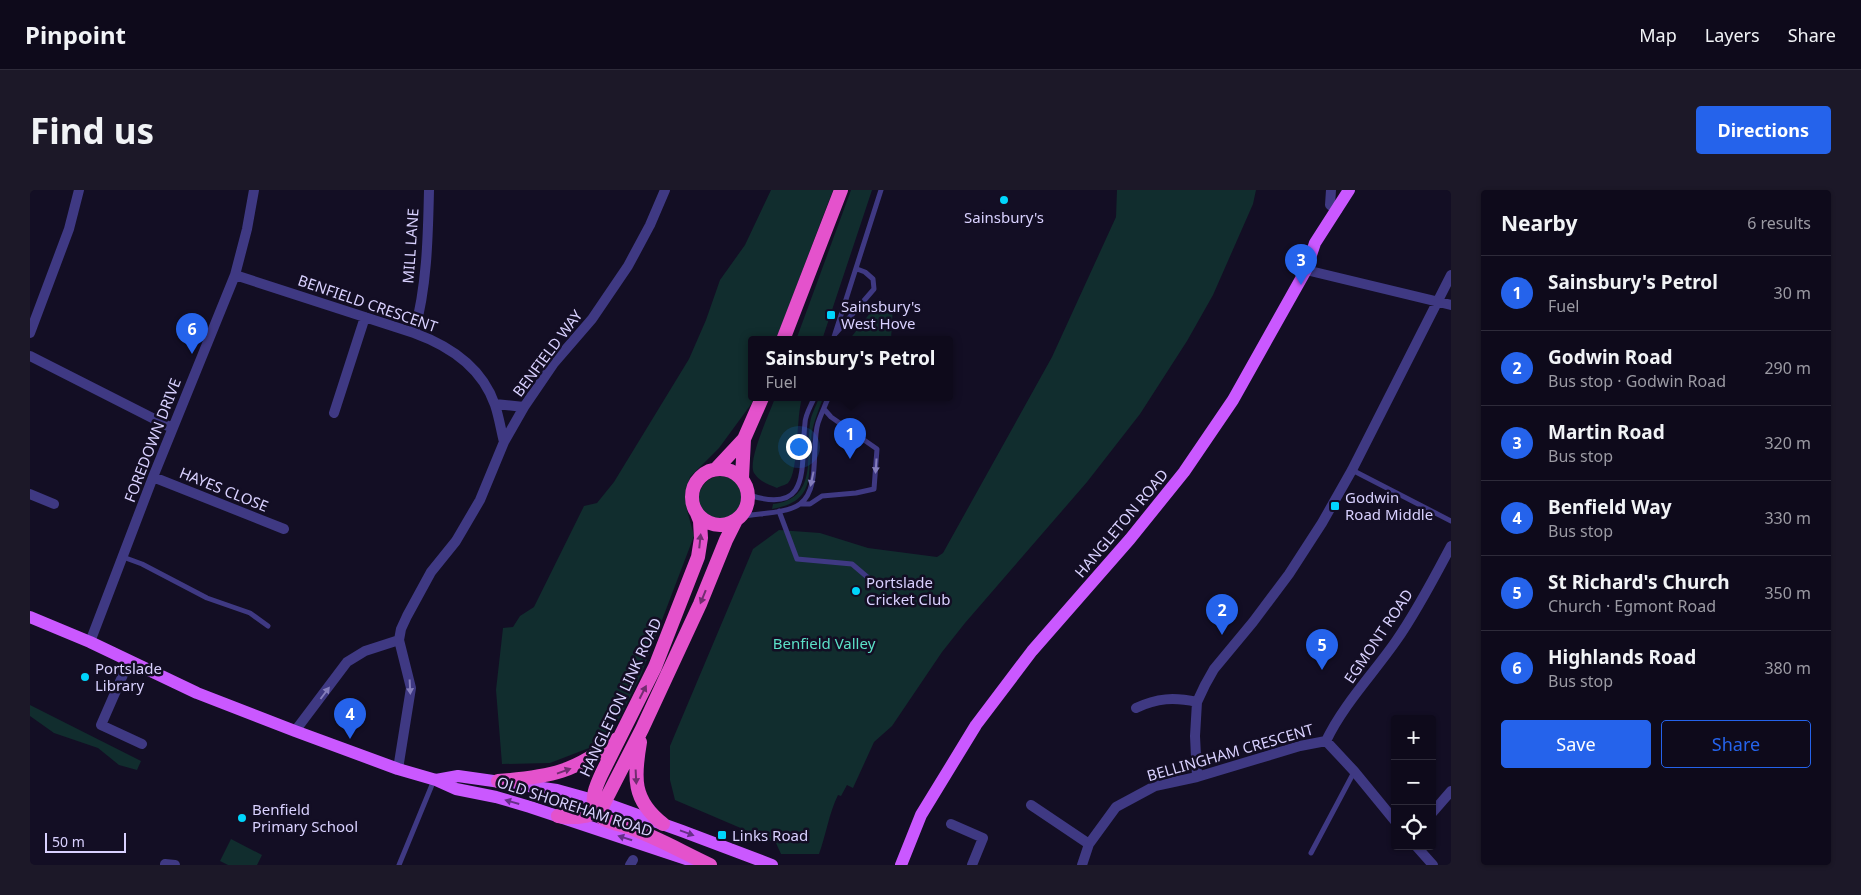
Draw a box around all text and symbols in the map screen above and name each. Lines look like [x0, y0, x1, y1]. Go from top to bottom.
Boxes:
text: Pinpoint [25, 18, 126, 51]
text: Map [1639, 23, 1677, 47]
text: Layers [1705, 23, 1760, 47]
text: Share [1788, 23, 1836, 47]
button: Directions [1696, 106, 1831, 154]
text: Find us [30, 107, 154, 154]
marker: Sainsbury's [998, 194, 1010, 206]
place label: Sainsbury's [964, 207, 1044, 227]
street label: MILL LANE [397, 208, 423, 284]
text: Nearby [1501, 209, 1577, 237]
text: 6 results [1747, 212, 1811, 234]
pin: 3 [1285, 244, 1317, 285]
text: Sainsbury's Petrol [1548, 269, 1718, 295]
street label: BENFIELD CRESCENT [296, 270, 441, 336]
text: 1 [1512, 282, 1522, 304]
text: 30 m [1774, 282, 1811, 304]
text: Fuel [1548, 295, 1579, 317]
place label: Sainsbury's West Hove [841, 296, 921, 333]
street label: BENFIELD WAY [508, 305, 587, 401]
marker: Sainsbury's West Hove [825, 309, 837, 321]
pin: 6 [176, 313, 208, 354]
popup [748, 336, 953, 401]
text: Godwin Road [1548, 344, 1673, 370]
text: Sainsbury's Petrol [766, 345, 935, 371]
text: 2 [1512, 357, 1522, 379]
text: 290 m [1764, 357, 1811, 379]
text: Bus stop · Godwin Road [1548, 370, 1726, 392]
text: Fuel [766, 371, 797, 393]
street label: FOREDOWN DRIVE [119, 375, 185, 505]
pin: 1 [834, 418, 866, 459]
text: Martin Road [1548, 419, 1665, 445]
text: 3 [1512, 432, 1522, 454]
text: 320 m [1764, 432, 1811, 454]
your location [786, 434, 812, 460]
text: Bus stop [1548, 445, 1613, 467]
one-way arrow [872, 458, 880, 474]
street label: HAYES CLOSE [177, 462, 271, 516]
street label: HANGLETON ROAD [1070, 465, 1172, 581]
one-way arrow [807, 472, 815, 488]
place label: Godwin Road Middle [1345, 487, 1433, 524]
text: Benfield Way [1548, 494, 1672, 520]
marker: Godwin Road Middle [1329, 500, 1341, 512]
text: 4 [1512, 507, 1522, 529]
text: 330 m [1764, 507, 1811, 529]
text: Bus stop [1548, 520, 1613, 542]
one-way arrow [696, 533, 704, 549]
text: St Richard's Church [1548, 569, 1730, 595]
place label: Portslade Cricket Club [866, 572, 950, 609]
text: 5 [1512, 582, 1522, 604]
text: 350 m [1764, 582, 1811, 604]
marker: Portslade Cricket Club [850, 585, 862, 597]
street label: EGMONT ROAD [1339, 585, 1417, 687]
one-way arrow [698, 590, 706, 604]
pin: 2 [1206, 594, 1238, 635]
text: Church · Egmont Road [1548, 595, 1716, 617]
street label: HANGLETON LINK ROAD [574, 614, 666, 780]
pin: 5 [1306, 629, 1338, 670]
park label: Benfield Valley [773, 633, 876, 653]
text: Highlands Road [1548, 644, 1696, 670]
text: 6 [1512, 657, 1522, 679]
text: 380 m [1764, 657, 1811, 679]
place label: Portslade Library [95, 658, 162, 695]
text: Bus stop [1548, 670, 1613, 692]
marker: Portslade Library [79, 671, 91, 683]
one-way arrow [406, 679, 414, 695]
one-way arrow [639, 685, 647, 700]
one-way arrow [319, 687, 330, 700]
pin: 4 [334, 698, 366, 739]
map controls [1391, 715, 1436, 850]
button: + [1391, 715, 1436, 760]
street label: BELLINGHAM CRESCENT [1144, 718, 1316, 785]
button: Save [1501, 720, 1651, 768]
button: Share [1661, 720, 1811, 768]
button: − [1391, 760, 1436, 805]
one-way arrow [556, 767, 571, 774]
one-way arrow [632, 769, 640, 785]
street label: OLD SHOREHAM ROAD [495, 771, 655, 841]
one-way arrow [504, 797, 519, 805]
place label: Benfield Primary School [252, 799, 358, 836]
button: locate [1391, 805, 1436, 850]
marker: Benfield Primary School [236, 812, 248, 824]
place label: Links Road [732, 825, 808, 845]
one-way arrow [680, 829, 694, 837]
marker: Links Road [716, 829, 728, 841]
scale bar [45, 830, 126, 853]
text: 50 m [52, 832, 85, 851]
one-way arrow [617, 834, 632, 842]

